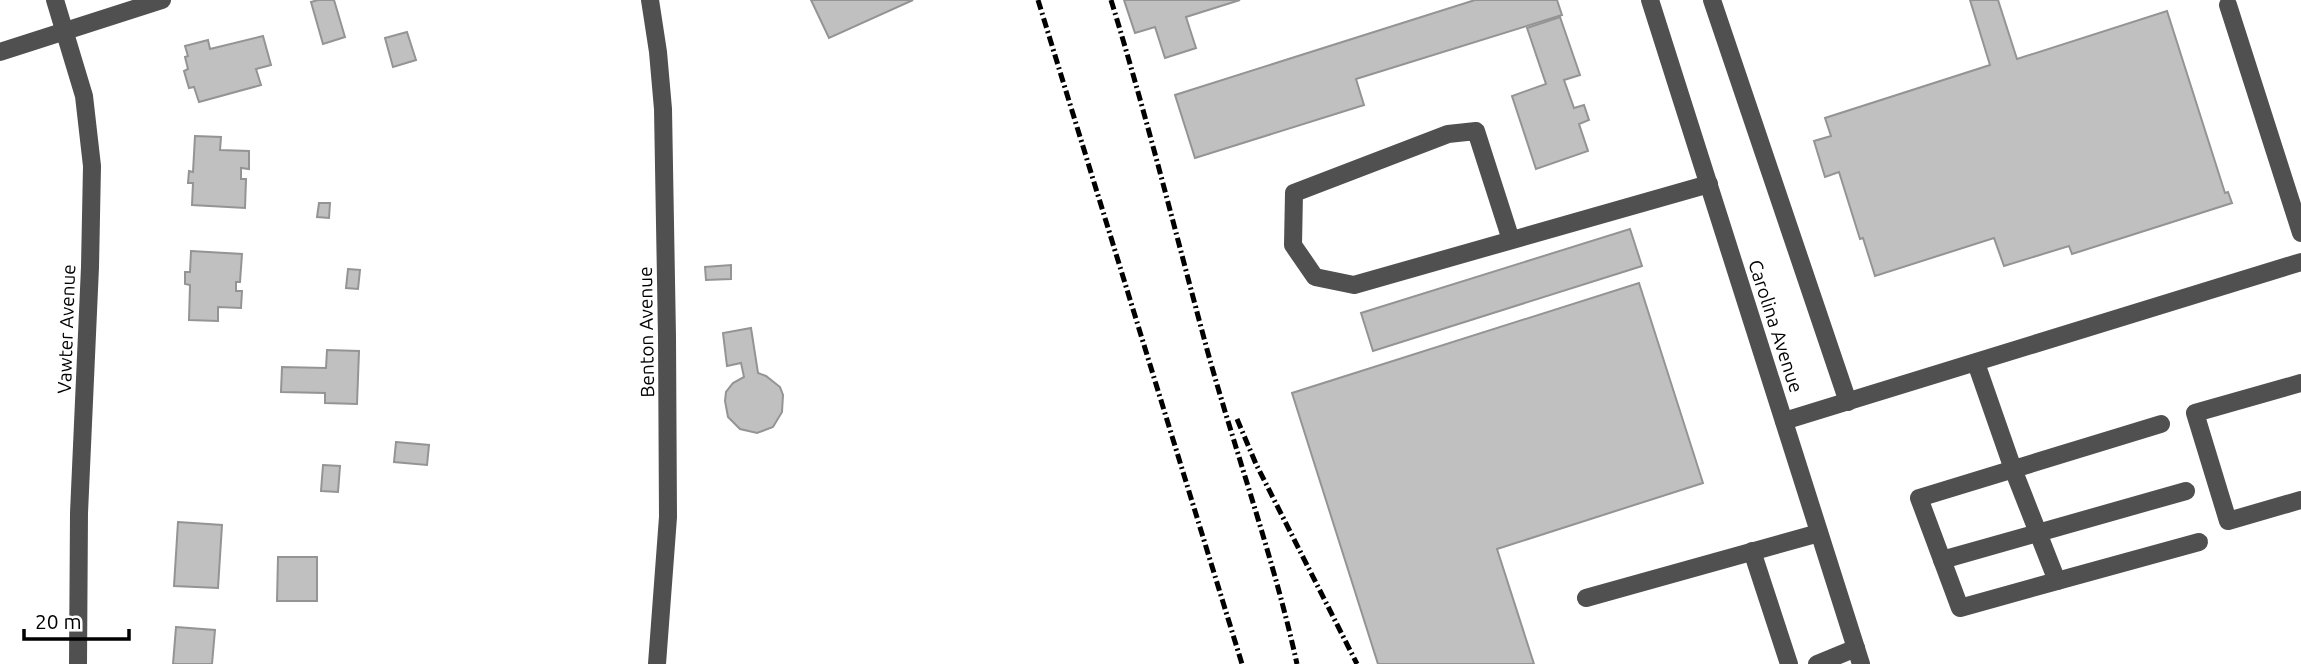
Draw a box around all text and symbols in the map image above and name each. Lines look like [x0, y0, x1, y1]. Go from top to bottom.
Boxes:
street label: Carolina Avenue [1744, 257, 1808, 395]
street label: Vawter Avenue [53, 264, 79, 394]
street label: Benton Avenue [634, 266, 658, 398]
scale bar [24, 598, 130, 642]
text: 20 m [35, 609, 82, 633]

